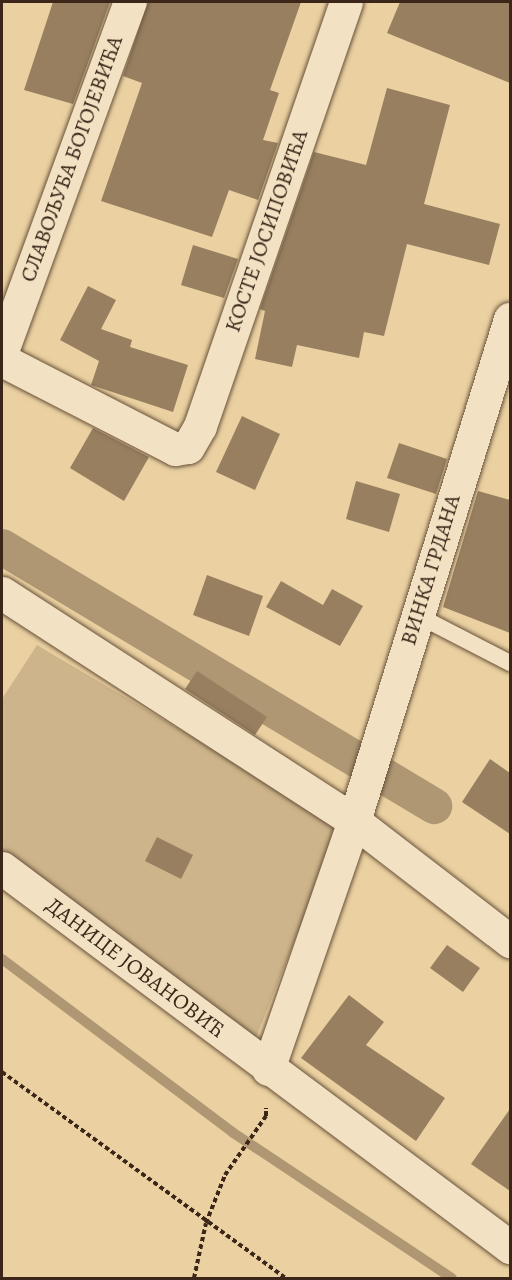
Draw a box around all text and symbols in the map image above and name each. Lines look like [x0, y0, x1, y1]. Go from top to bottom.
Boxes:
street label: СЛАВОЉУБА БОГОЈЕВИЋА [15, 32, 129, 286]
street label: КОСТЕ ЈОСИПОВИЋА [220, 126, 314, 336]
street label: ВИНКА ГРДАНА [396, 491, 466, 649]
street label: ДАНИЦЕ ЈОВАНОВИЋ [40, 892, 230, 1044]

